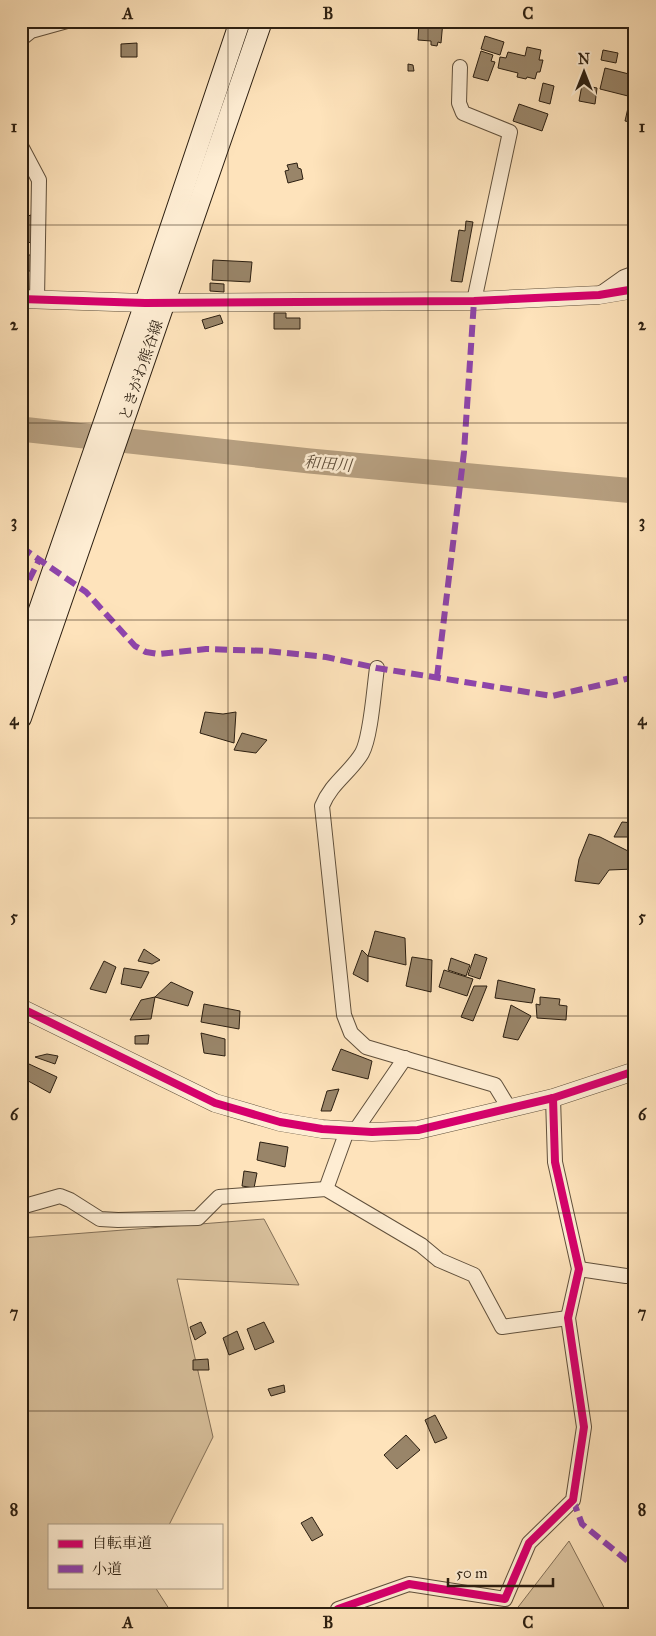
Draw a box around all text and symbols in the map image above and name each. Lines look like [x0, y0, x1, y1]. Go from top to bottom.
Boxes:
text: A [122, 4, 134, 23]
text: B [323, 4, 333, 23]
text: C [523, 4, 534, 23]
north arrow [558, 48, 608, 98]
text: N [578, 51, 590, 68]
text: 1 [11, 117, 18, 136]
text: 1 [639, 117, 646, 136]
text: 2 [10, 315, 19, 334]
text: 2 [638, 315, 647, 334]
street label: ときがわ熊谷線 [115, 317, 167, 423]
water label: 和田川 [303, 452, 355, 475]
text: 3 [11, 512, 17, 532]
text: 3 [639, 512, 645, 532]
text: 4 [10, 710, 20, 730]
text: 4 [638, 710, 648, 730]
text: 5 [10, 907, 18, 926]
text: 5 [638, 907, 646, 926]
text: 6 [10, 1105, 19, 1124]
text: 6 [638, 1105, 647, 1124]
text: 7 [10, 1303, 19, 1322]
text: 7 [638, 1303, 647, 1322]
text: 8 [10, 1500, 18, 1519]
text: 8 [638, 1500, 646, 1519]
legend [48, 1524, 222, 1588]
text: 自転車道 [92, 1534, 152, 1552]
scale bar [448, 1556, 554, 1588]
text: 小道 [92, 1560, 122, 1578]
text: 50 m [456, 1564, 488, 1582]
text: A [122, 1613, 134, 1632]
text: B [323, 1613, 333, 1632]
text: C [523, 1613, 534, 1632]

